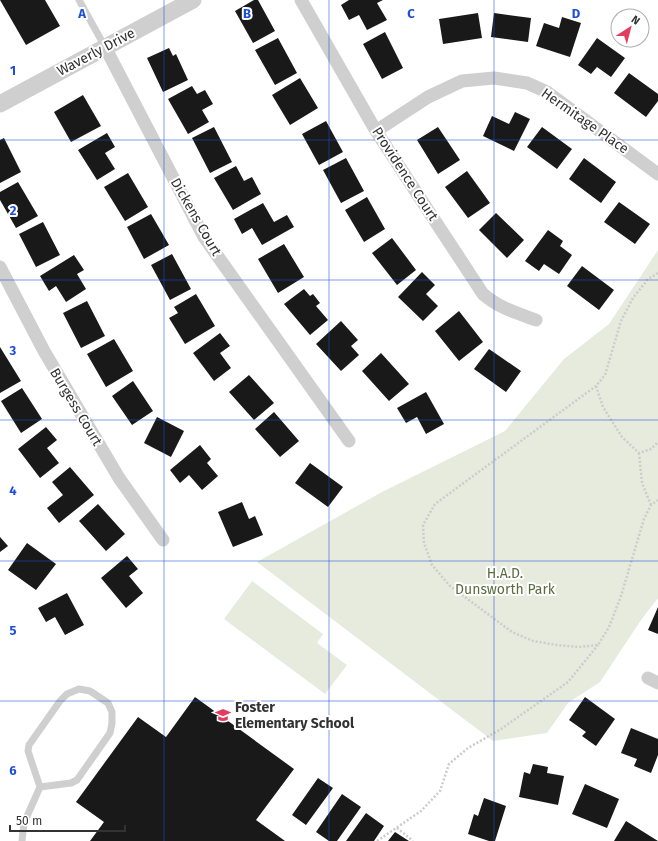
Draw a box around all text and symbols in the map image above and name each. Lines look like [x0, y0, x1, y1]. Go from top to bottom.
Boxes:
text: A [77, 6, 86, 21]
text: B [243, 6, 251, 21]
text: C [407, 6, 415, 21]
text: D [572, 6, 581, 21]
north arrow [610, 8, 650, 48]
text: N [629, 13, 642, 28]
street label: Waverly Drive [54, 24, 138, 80]
text: 1 [10, 63, 16, 78]
street label: Hermitage Place [538, 84, 632, 158]
street label: Providence Court [368, 124, 442, 225]
street label: Dickens Court [167, 175, 226, 260]
text: 2 [10, 203, 17, 218]
text: 3 [9, 343, 17, 358]
street label: Burgess Court [46, 365, 106, 450]
text: 4 [9, 483, 17, 498]
park label: H.A.D. Dunsworth Park [455, 565, 556, 598]
text: 5 [10, 623, 17, 638]
place label: Foster Elementary School [235, 699, 355, 732]
school or university icon: Foster Elementary School [214, 706, 232, 724]
text: 6 [9, 763, 17, 778]
scale bar [10, 807, 125, 833]
text: 50 m [16, 814, 42, 828]

